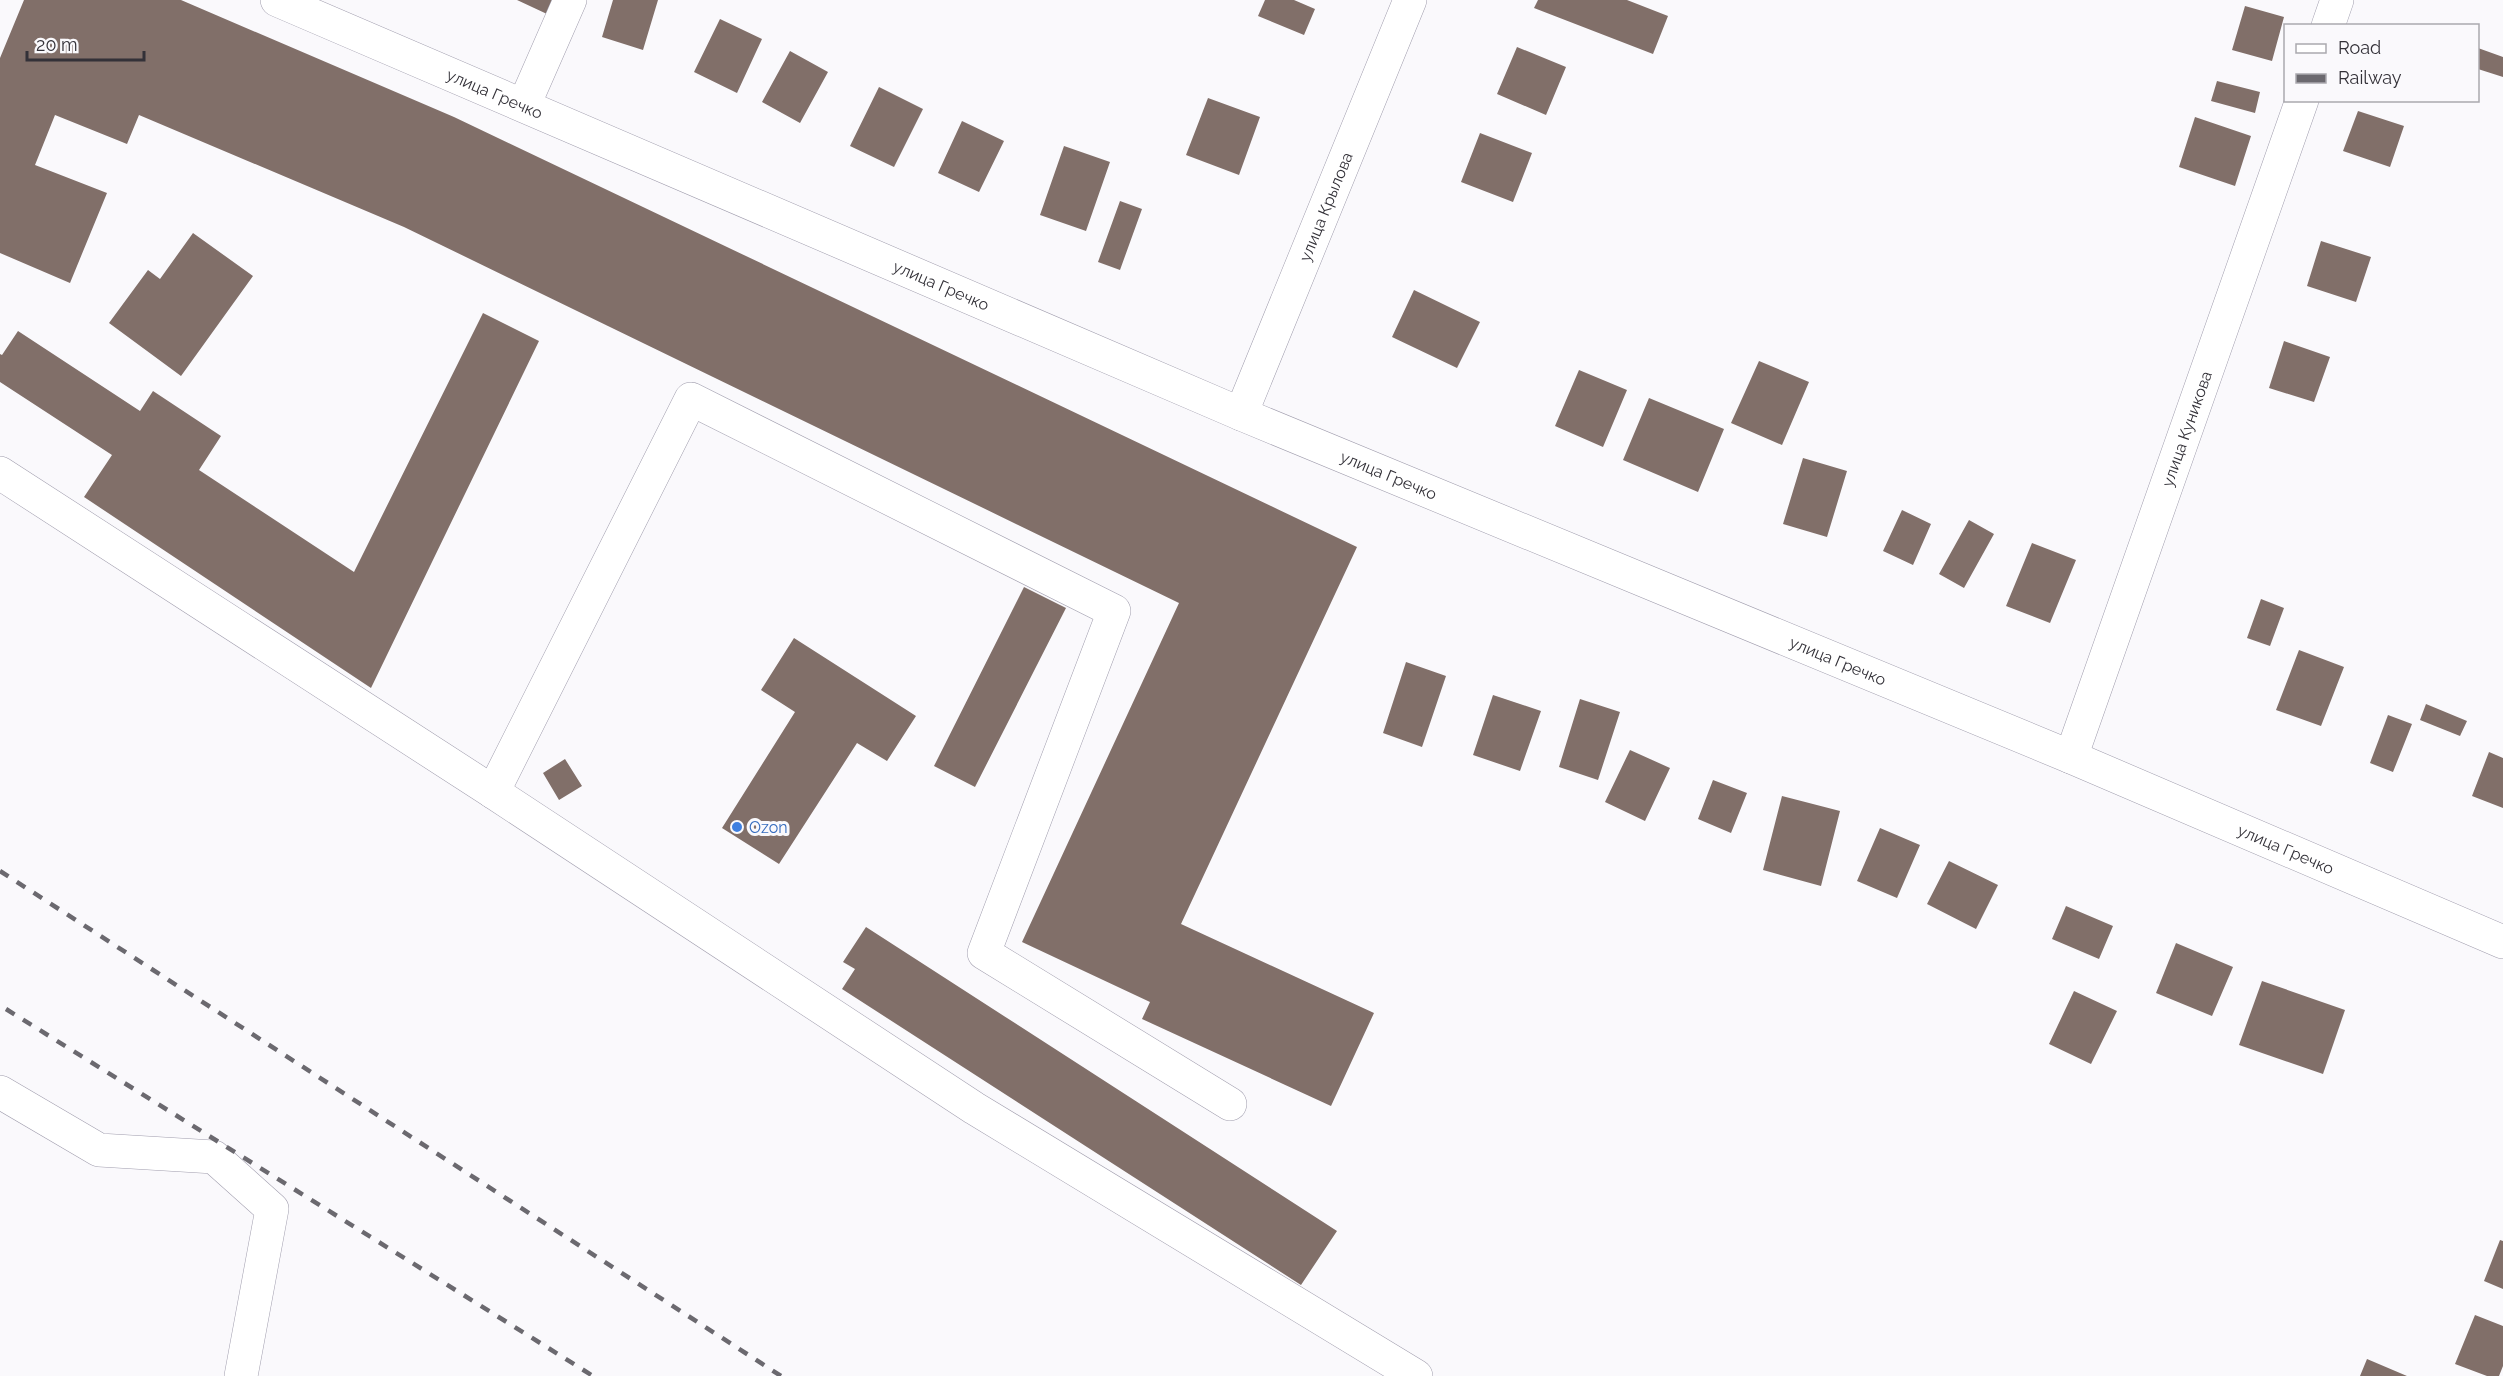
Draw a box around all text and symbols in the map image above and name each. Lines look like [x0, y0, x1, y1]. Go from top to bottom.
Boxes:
scale bar [27, 24, 144, 62]
legend [2284, 24, 2479, 102]
text: 20 m [36, 34, 78, 55]
text: Road [2338, 37, 2381, 58]
street label: улица Гречко [444, 65, 545, 123]
text: Railway [2338, 67, 2402, 88]
street label: улица Крылова [1295, 149, 1357, 264]
street label: улица Гречко [890, 257, 992, 315]
street label: улица Куникова [2158, 369, 2216, 489]
street label: улица Гречко [1337, 447, 1440, 504]
street label: улица Гречко [1787, 633, 1889, 690]
place label: Ozon [749, 818, 788, 837]
marker: Ozon [730, 820, 744, 834]
street label: улица Гречко [2235, 821, 2337, 878]

